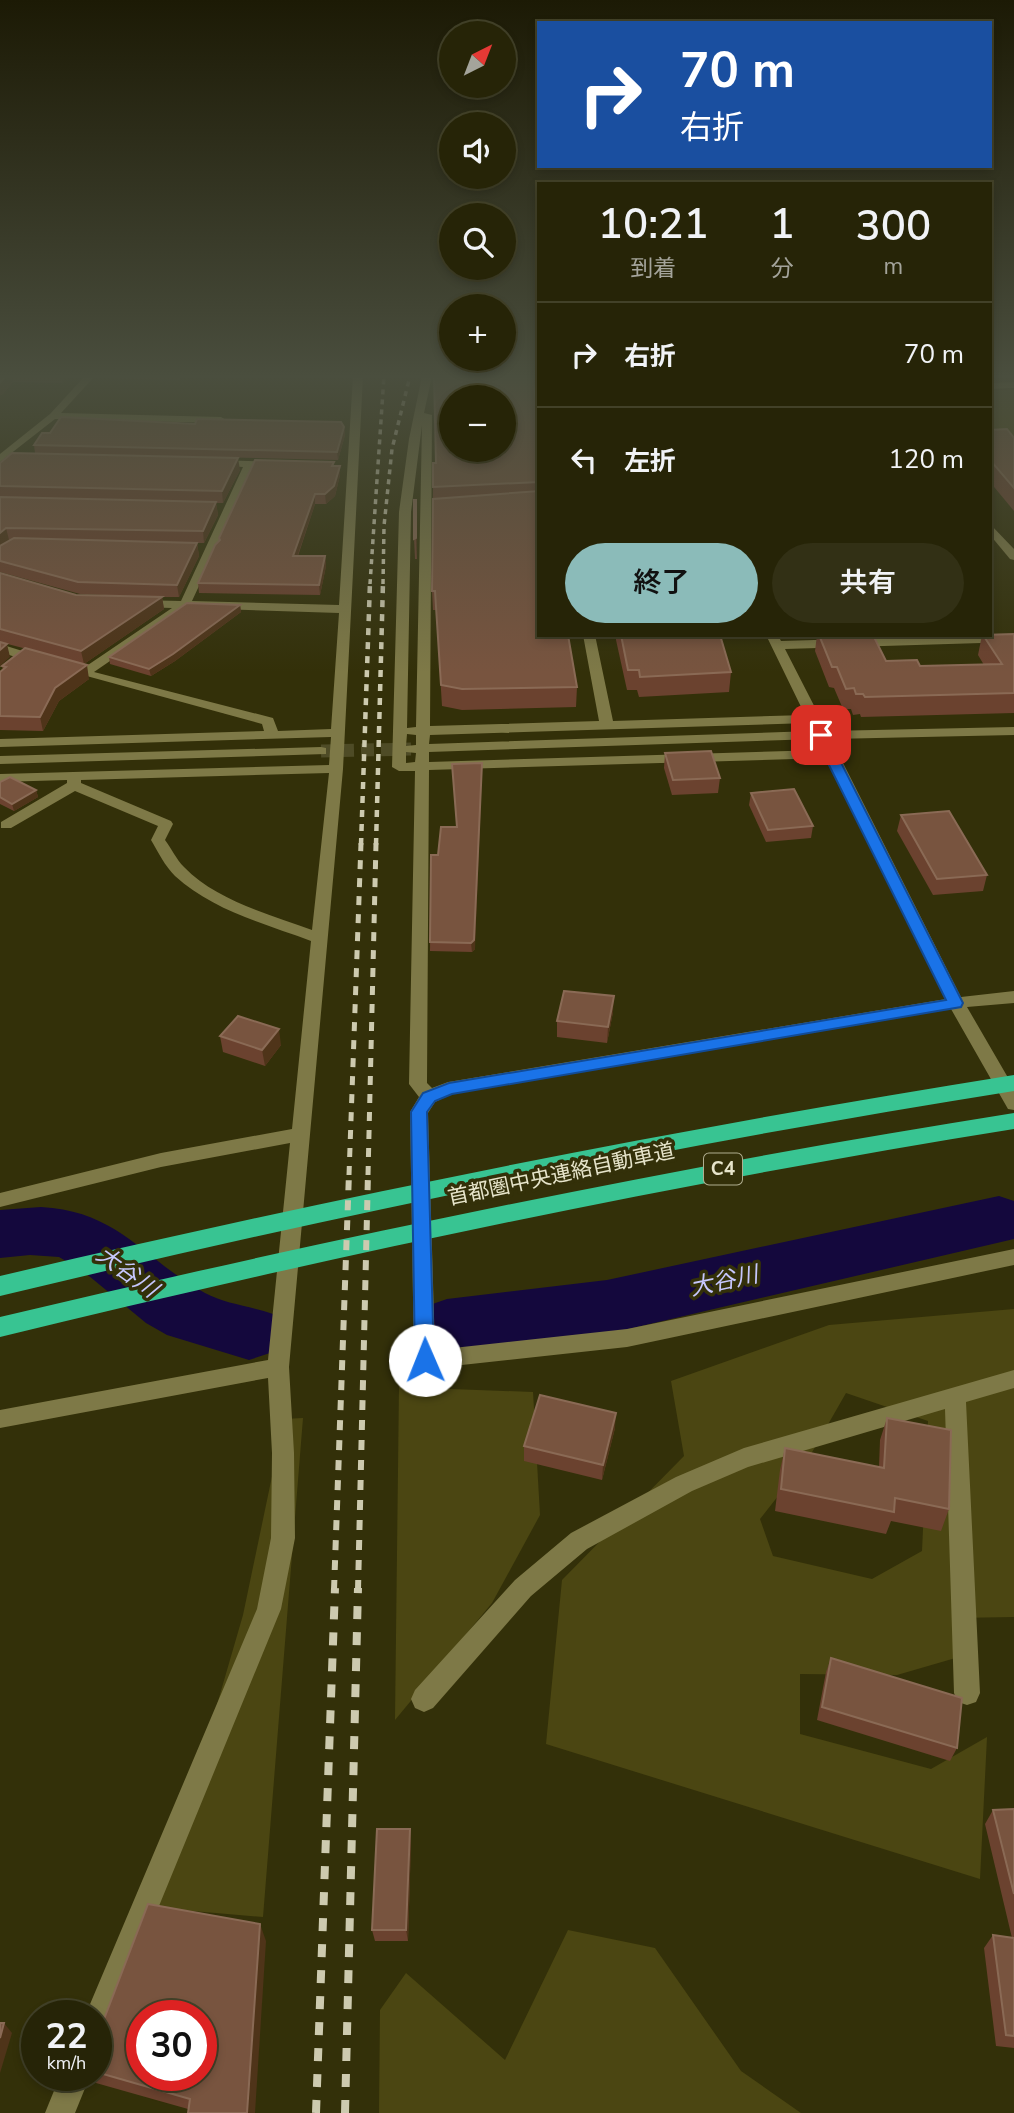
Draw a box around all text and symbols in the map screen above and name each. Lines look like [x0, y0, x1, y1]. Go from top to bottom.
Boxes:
north arrow [439, 21, 516, 98]
map controls [439, 21, 516, 462]
text: 70 m [680, 37, 795, 104]
icon: right [565, 49, 656, 140]
text: 右折 [680, 106, 744, 149]
button: sound [439, 112, 516, 189]
text: 10:21 [598, 196, 709, 253]
text: 1 [769, 196, 795, 253]
text: 300 [856, 198, 931, 255]
button: search [439, 203, 516, 280]
text: m [883, 251, 903, 282]
text: 到着 [630, 253, 676, 284]
text: 分 [771, 253, 794, 284]
button: + [439, 294, 516, 371]
icon: right [565, 336, 603, 374]
text: 70 m [904, 337, 964, 372]
text: 右折 [624, 339, 676, 374]
button: − [439, 385, 516, 462]
icon: left [565, 441, 603, 479]
text: 120 m [888, 442, 964, 477]
text: 左折 [624, 444, 676, 479]
button: 終了 [565, 543, 758, 623]
button: 共有 [772, 543, 964, 623]
pin [791, 705, 851, 765]
icon: arrive [802, 716, 840, 754]
street label: 首都圏中央連絡自動車道 [445, 1136, 677, 1212]
road number: C4 [704, 1154, 742, 1184]
water label: 大谷川 [90, 1239, 166, 1307]
water label: 大谷川 [687, 1258, 764, 1303]
position arrow [388, 1323, 462, 1397]
speed limit sign: 30 [126, 2000, 217, 2091]
text: 22 [45, 2013, 88, 2060]
text: km/h [47, 2051, 86, 2075]

